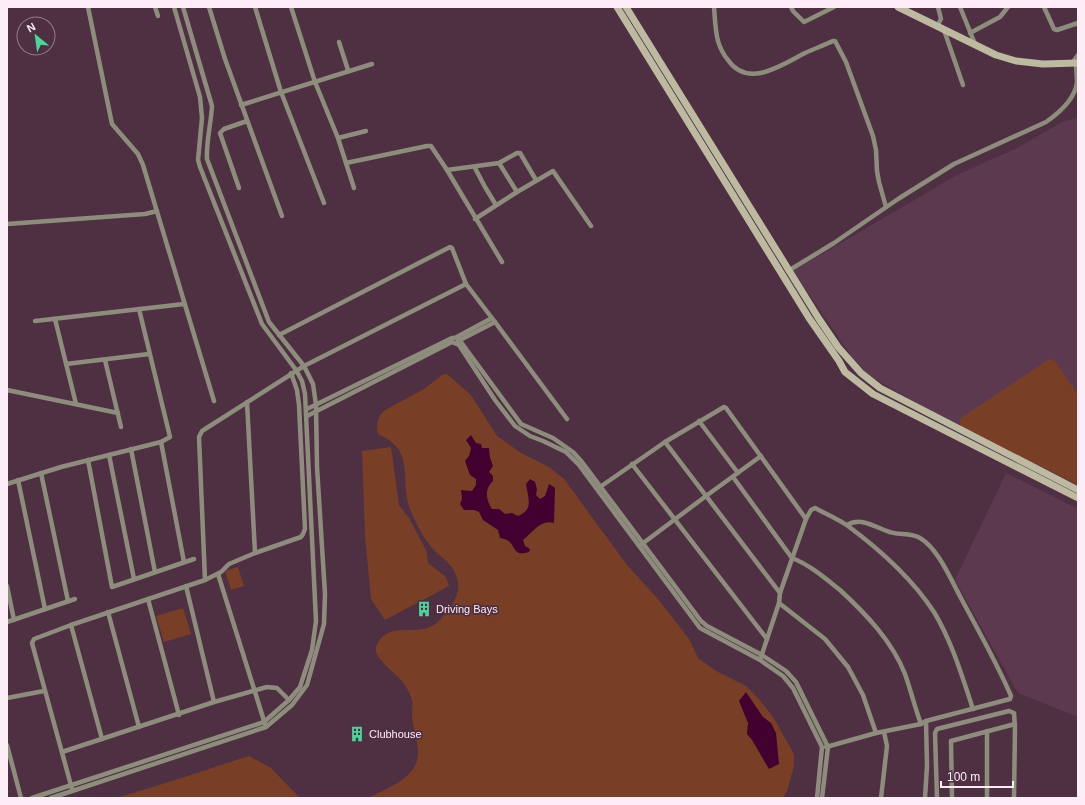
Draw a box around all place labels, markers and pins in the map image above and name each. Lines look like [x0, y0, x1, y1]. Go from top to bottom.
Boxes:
building icon: Driving Bays [415, 600, 433, 618]
place label: Driving Bays [436, 603, 498, 615]
building icon: Clubhouse [348, 725, 366, 743]
place label: Clubhouse [369, 728, 422, 740]

